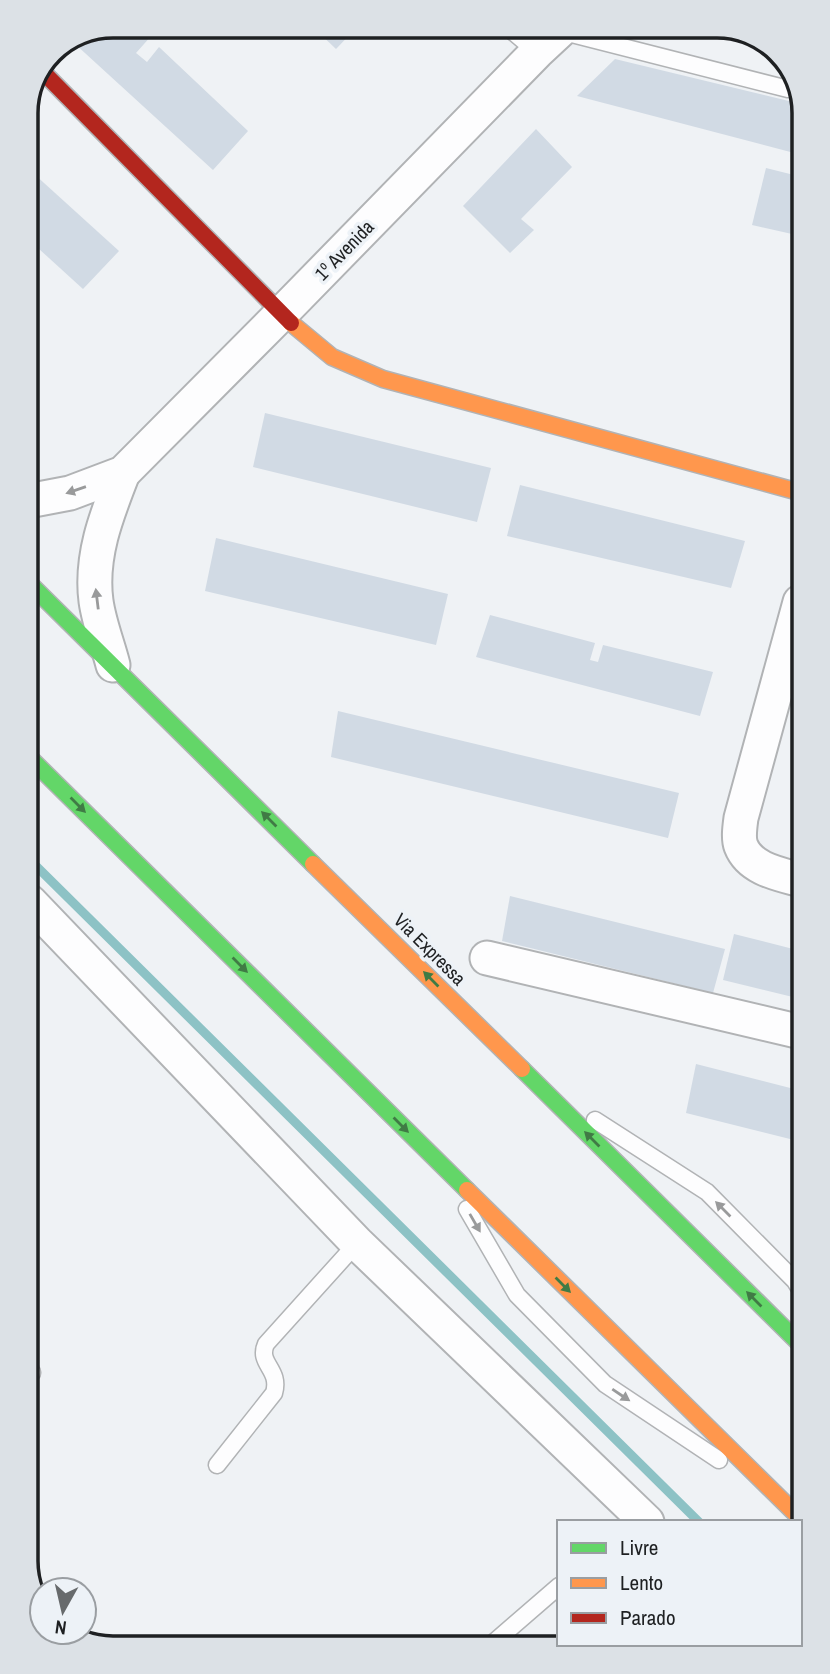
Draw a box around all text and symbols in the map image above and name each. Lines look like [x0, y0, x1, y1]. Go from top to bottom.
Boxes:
street label: 1º Avenida [309, 214, 380, 286]
one-way arrow [66, 485, 87, 496]
one-way arrow [92, 588, 103, 610]
one-way arrow [69, 797, 86, 814]
one-way arrow [261, 811, 277, 828]
street label: Via Expressa [388, 907, 472, 991]
one-way arrow [231, 957, 248, 974]
one-way arrow [423, 971, 439, 988]
one-way arrow [393, 1117, 410, 1134]
one-way arrow [585, 1131, 601, 1148]
one-way arrow [716, 1201, 732, 1218]
one-way arrow [469, 1214, 481, 1233]
one-way arrow [555, 1276, 571, 1293]
one-way arrow [746, 1290, 763, 1307]
one-way arrow [611, 1388, 631, 1401]
legend [557, 1520, 802, 1646]
text: Livre [620, 1533, 658, 1562]
text: Lento [620, 1568, 663, 1597]
north arrow [28, 1576, 98, 1646]
text: Parado [620, 1603, 676, 1632]
text: N [53, 1614, 68, 1641]

